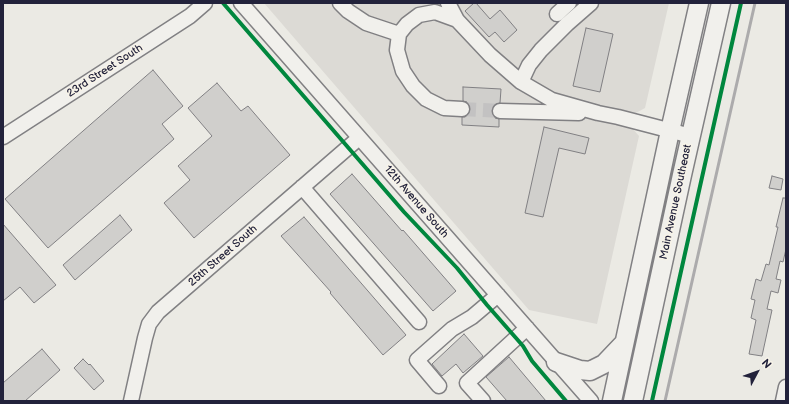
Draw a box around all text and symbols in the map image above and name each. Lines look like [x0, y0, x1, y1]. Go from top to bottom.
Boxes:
street label: 23rd Street South [65, 42, 145, 100]
street label: Main Avenue Southeast [657, 143, 695, 261]
street label: 12th Avenue South [381, 163, 451, 241]
street label: 25th Street South [186, 223, 260, 289]
north arrow [737, 352, 777, 392]
text: N [759, 356, 774, 371]

